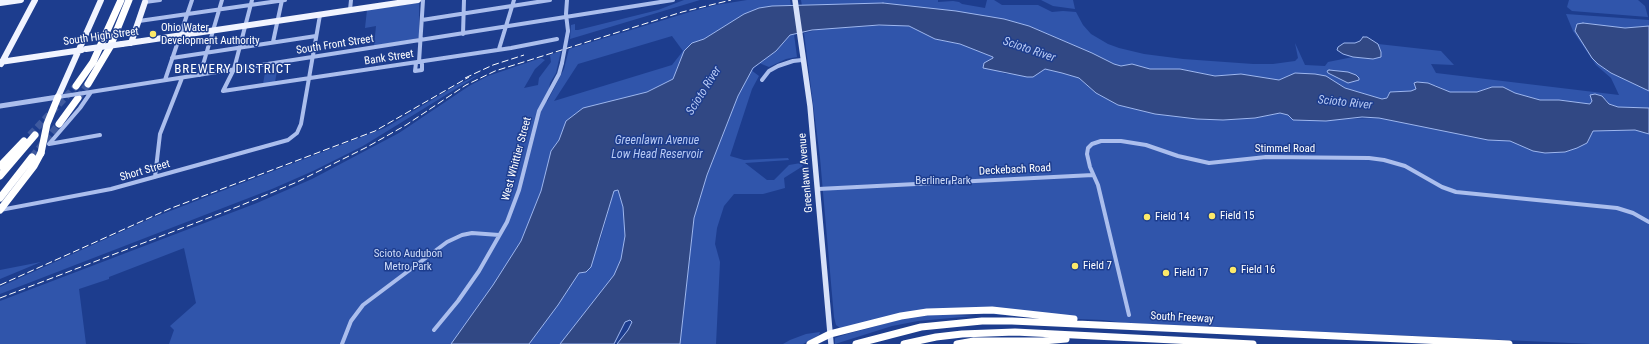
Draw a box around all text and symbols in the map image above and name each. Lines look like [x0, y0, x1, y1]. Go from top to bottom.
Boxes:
place label: Ohio Water Development Authority [161, 21, 260, 47]
street label: South High Street [62, 25, 140, 49]
marker: Ohio Water Development Authority [148, 29, 158, 39]
street label: South Front Street [295, 32, 375, 58]
water label: Scioto River [1001, 34, 1057, 66]
street label: Bank Street [363, 48, 415, 68]
district label: BREWERY DISTRICT [174, 62, 292, 78]
water label: Scioto River [683, 64, 725, 118]
water label: Scioto River [1317, 93, 1373, 113]
street label: West Whittier Street [499, 116, 535, 202]
street label: Greenlawn Avenue [796, 133, 816, 213]
water label: Greenlawn Avenue Low Head Reservoir [611, 134, 703, 162]
street label: Stimmel Road [1255, 142, 1315, 156]
street label: Short Street [118, 158, 172, 184]
street label: Deckebach Road [979, 162, 1051, 178]
park label: Berliner Park [915, 174, 971, 188]
place label: Field 15 [1220, 209, 1254, 223]
place label: Field 14 [1155, 210, 1189, 224]
marker: Field 15 [1207, 211, 1217, 221]
marker: Field 14 [1142, 212, 1152, 222]
park label: Scioto Audubon Metro Park [374, 247, 442, 273]
place label: Field 7 [1083, 259, 1112, 273]
marker: Field 7 [1070, 261, 1080, 271]
place label: Field 16 [1241, 263, 1275, 277]
marker: Field 16 [1228, 265, 1238, 275]
place label: Field 17 [1174, 266, 1208, 280]
marker: Field 17 [1161, 268, 1171, 278]
street label: South Freeway [1150, 310, 1214, 326]

